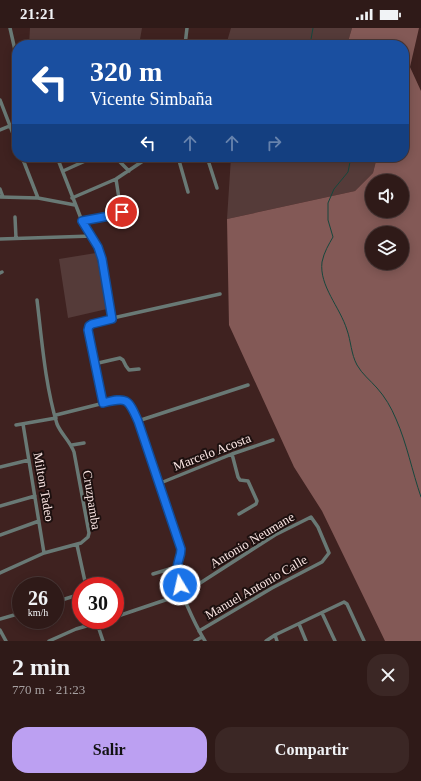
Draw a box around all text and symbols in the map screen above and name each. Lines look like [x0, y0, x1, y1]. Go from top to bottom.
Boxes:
text: 21:21 [20, 6, 55, 22]
icon: left [24, 56, 76, 108]
text: 320 m [90, 56, 162, 87]
text: Vicente Simbaña [90, 89, 212, 109]
icon: left [137, 132, 159, 154]
icon: ahead [179, 132, 201, 154]
icon: ahead [221, 132, 243, 154]
icon: right [263, 132, 285, 154]
map controls [365, 174, 409, 270]
button: sound [365, 174, 409, 218]
pin [105, 195, 139, 229]
icon: arrive [111, 201, 133, 223]
button: layers [365, 226, 409, 270]
street label: Marcelo Acosta [171, 430, 253, 474]
street label: Milton Tadeo [31, 451, 57, 523]
street label: Cruzpamba [80, 469, 104, 531]
street label: Antonio Neumane [207, 509, 297, 571]
street label: Manuel Antonio Calle [202, 552, 310, 622]
position arrow [159, 564, 201, 606]
speed limit sign: 30 [72, 577, 124, 629]
text: 26 [28, 587, 48, 609]
text: km/h [28, 607, 48, 618]
text: 2 min [12, 654, 70, 680]
button: close [367, 654, 409, 696]
text: 770 m · 21:23 [12, 682, 85, 697]
button: Salir [12, 727, 207, 773]
button: Compartir [215, 727, 409, 773]

